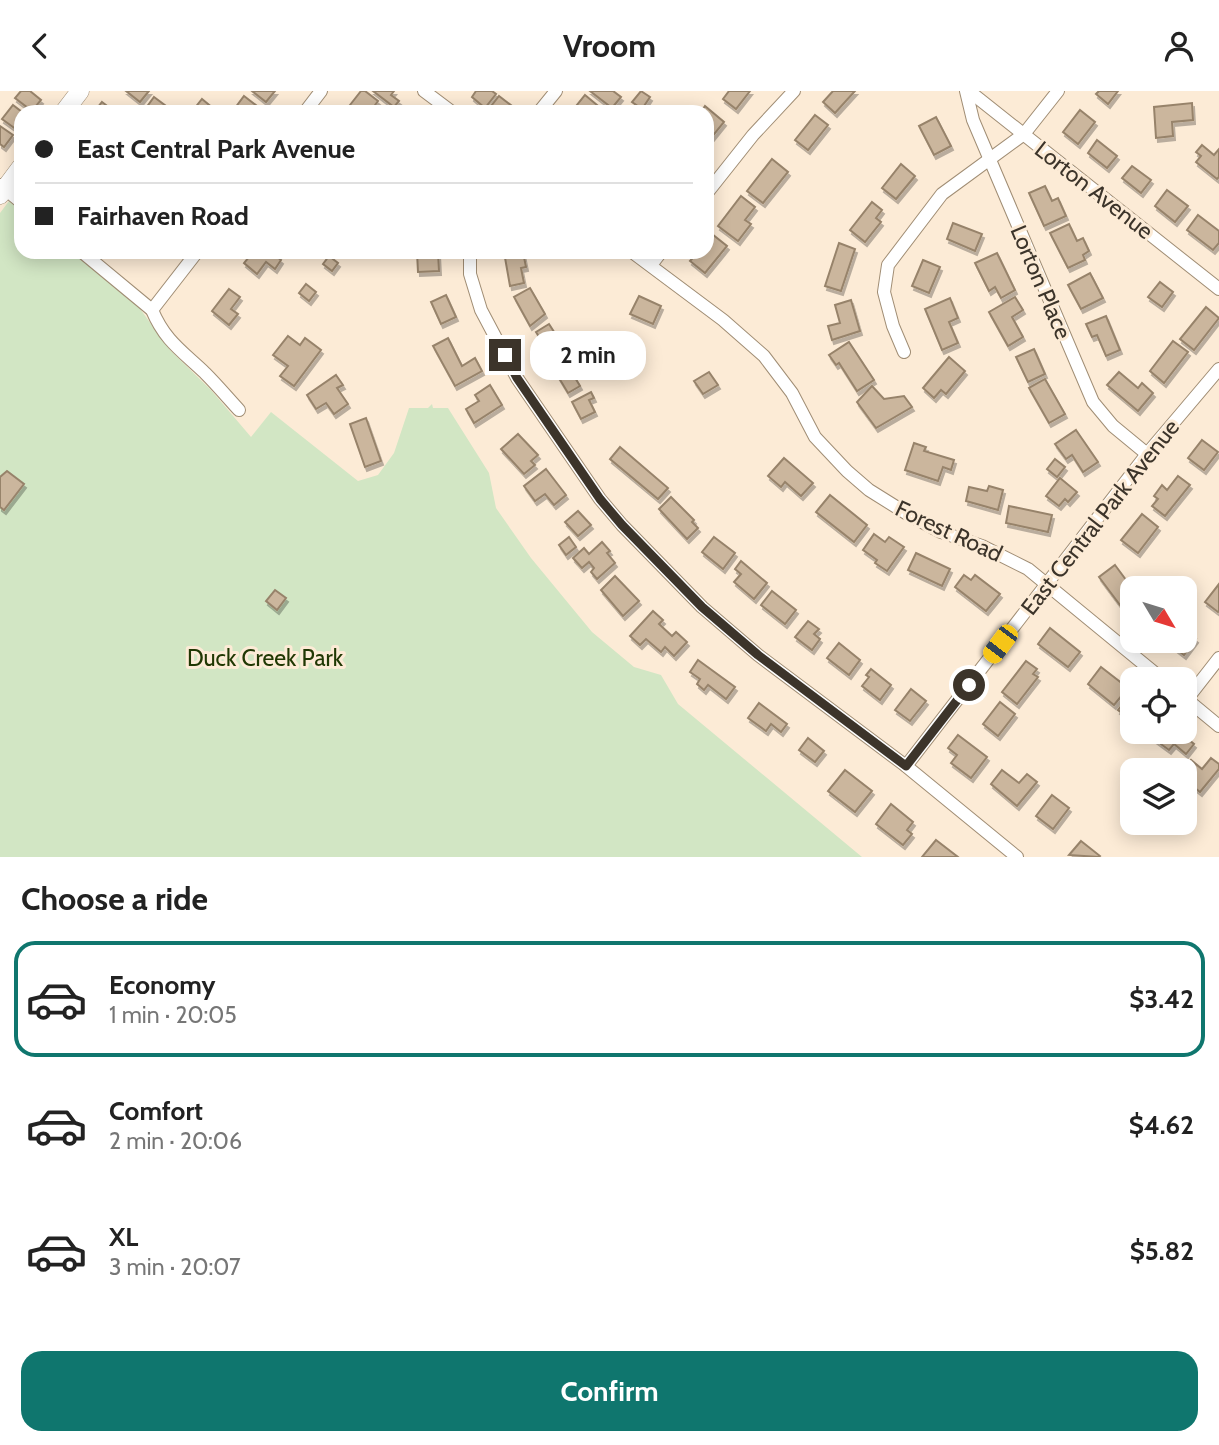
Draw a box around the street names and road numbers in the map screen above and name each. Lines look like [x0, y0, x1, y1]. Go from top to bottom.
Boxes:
street label: Lorton Avenue [1029, 135, 1159, 245]
street label: Lorton Place [1004, 221, 1078, 343]
street label: East Central Park Avenue [1015, 413, 1185, 620]
street label: Forest Road [891, 494, 1007, 568]

